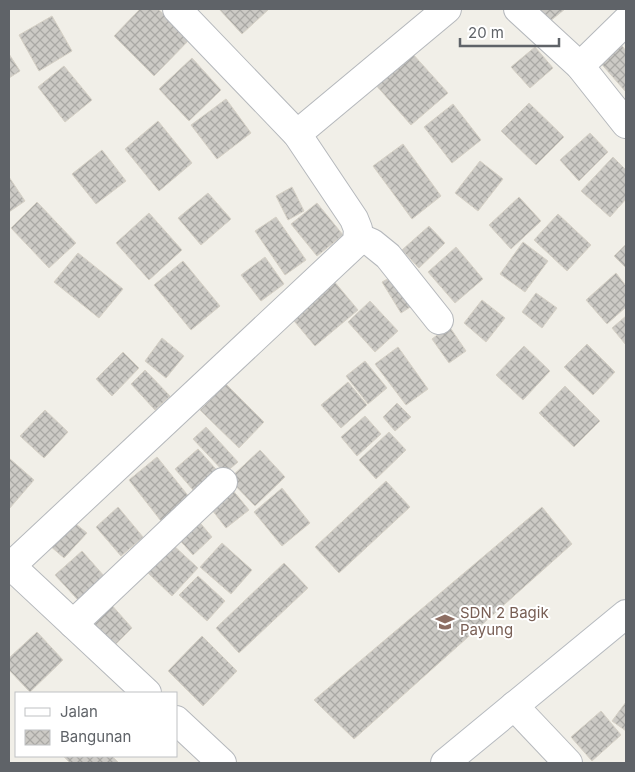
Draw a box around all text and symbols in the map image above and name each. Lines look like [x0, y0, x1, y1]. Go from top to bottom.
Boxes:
scale bar [460, 15, 559, 47]
text: 20 m [468, 23, 504, 42]
place label: SDN 2 Bagik Payung [460, 603, 549, 639]
school or university icon: SDN 2 Bagik Payung [434, 611, 456, 633]
legend [15, 692, 178, 757]
text: Jalan [60, 702, 98, 721]
text: Bangunan [60, 727, 131, 746]

